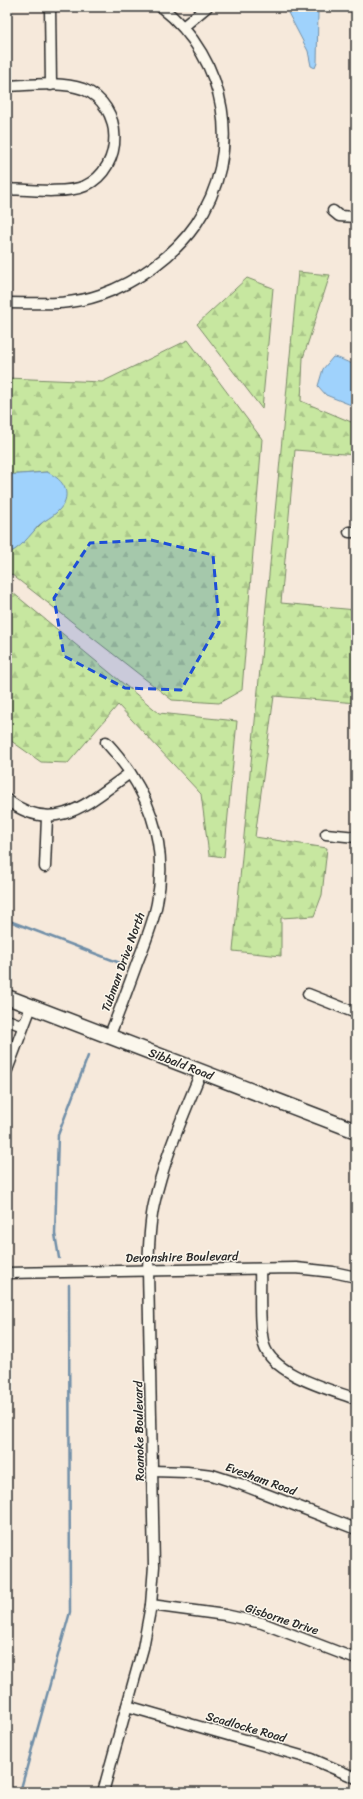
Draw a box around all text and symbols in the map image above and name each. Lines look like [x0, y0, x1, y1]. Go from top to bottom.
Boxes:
street label: Tubman Drive North [95, 909, 151, 1015]
street label: Sibbald Road [145, 1041, 217, 1087]
street label: Devonshire Boulevard [125, 1245, 239, 1269]
street label: Roanoke Boulevard [127, 1380, 151, 1481]
street label: Evesham Road [222, 1456, 300, 1502]
street label: Gisborne Drive [242, 1597, 322, 1641]
street label: Scadlocke Road [203, 1705, 289, 1749]

